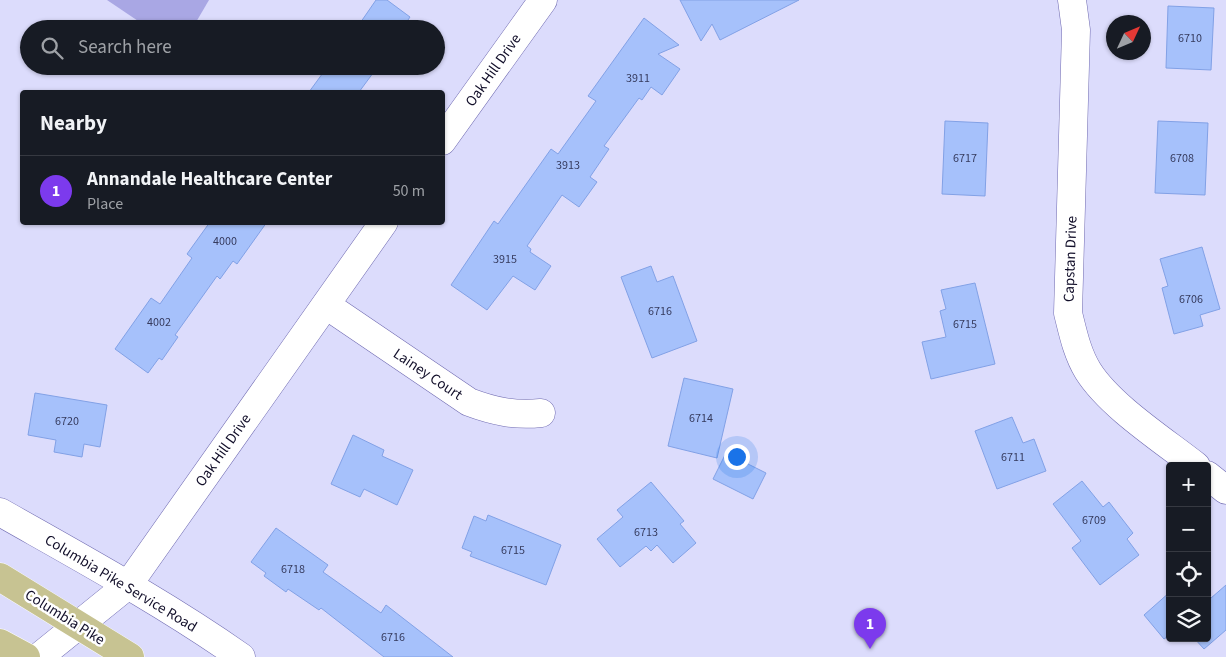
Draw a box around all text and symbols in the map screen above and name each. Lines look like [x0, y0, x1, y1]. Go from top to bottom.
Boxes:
north arrow [1106, 15, 1151, 60]
search box [20, 20, 445, 75]
street label: Oak Hill Drive [461, 30, 526, 111]
house number: 6710 [1178, 30, 1202, 47]
icon: search [38, 34, 66, 62]
text: Search here [78, 34, 172, 61]
house number: 3911 [626, 70, 650, 87]
text: Nearby [40, 108, 107, 138]
house number: 6717 [953, 150, 977, 167]
house number: 6708 [1170, 150, 1194, 167]
house number: 3913 [556, 157, 580, 174]
text: Annandale Healthcare Center [87, 166, 332, 193]
text: 1 [52, 180, 60, 202]
text: 50 m [393, 180, 425, 202]
text: Place [87, 193, 123, 215]
street label: Capstan Drive [1058, 215, 1083, 303]
house number: 4000 [213, 233, 237, 250]
house number: 3915 [493, 251, 517, 268]
house number: 6706 [1179, 291, 1203, 308]
house number: 6716 [648, 303, 672, 320]
house number: 4002 [147, 314, 171, 331]
house number: 6715 [953, 316, 977, 333]
street label: Lainey Court [389, 344, 467, 405]
street label: Oak Hill Drive [191, 410, 256, 491]
house number: 6714 [689, 410, 713, 427]
house number: 6720 [55, 413, 79, 430]
your location [724, 444, 750, 470]
house number: 6711 [1001, 449, 1025, 466]
map controls [1166, 462, 1211, 642]
button: + [1166, 462, 1211, 507]
button: − [1166, 507, 1211, 552]
house number: 6709 [1082, 512, 1106, 529]
house number: 6713 [634, 524, 658, 541]
street label: Columbia Pike Service Road [42, 530, 200, 636]
house number: 6715 [501, 542, 525, 559]
button: locate [1166, 552, 1211, 597]
house number: 6718 [281, 561, 305, 578]
street label: Columbia Pike [22, 585, 108, 649]
button: layers [1166, 597, 1211, 642]
pin: 1 [854, 608, 886, 649]
house number: 6716 [381, 629, 405, 646]

